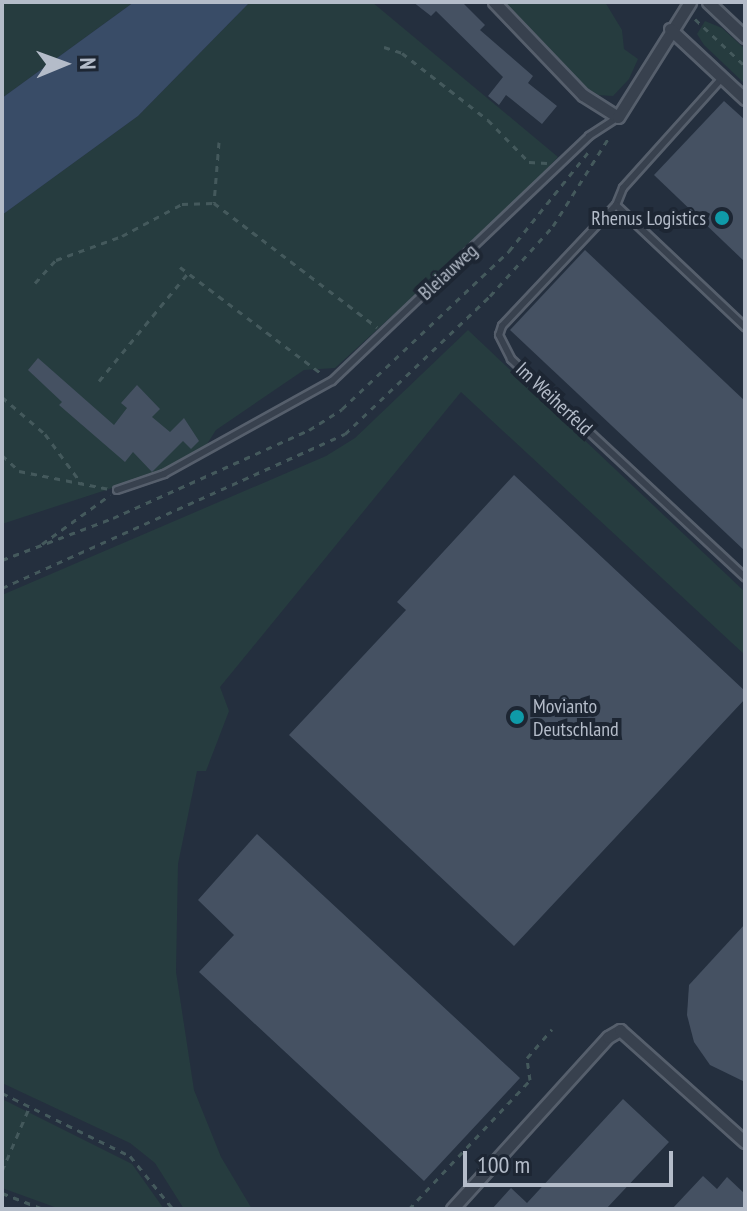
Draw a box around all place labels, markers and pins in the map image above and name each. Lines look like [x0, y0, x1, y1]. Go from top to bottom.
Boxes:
place label: Rhenus Logistics [591, 206, 706, 230]
marker: Rhenus Logistics [713, 209, 731, 227]
place label: Movianto Deutschland [533, 694, 619, 741]
marker: Movianto Deutschland [508, 708, 526, 726]

